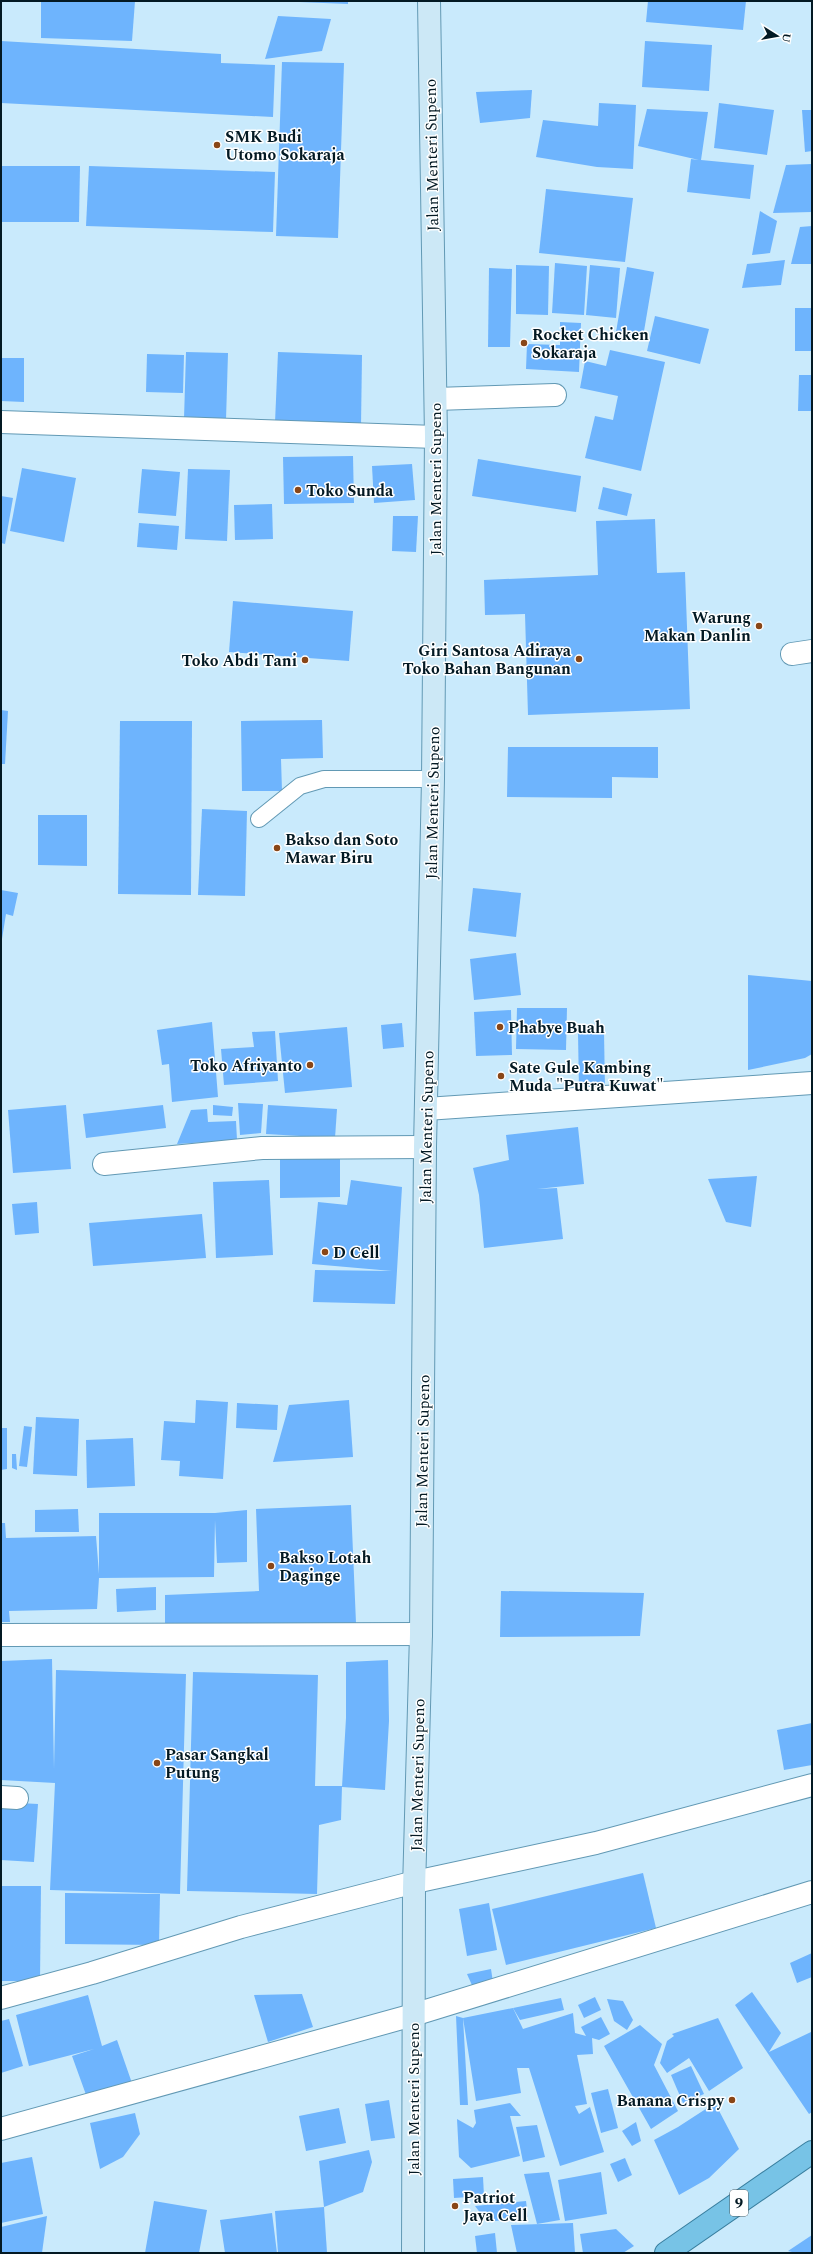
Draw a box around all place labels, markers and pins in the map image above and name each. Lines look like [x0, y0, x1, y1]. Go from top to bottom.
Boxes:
place label: SMK Budi Utomo Sokaraja [225, 125, 346, 167]
marker: SMK Budi Utomo Sokaraja [212, 140, 222, 150]
place label: Rocket Chicken Sokaraja [532, 323, 649, 365]
marker: Rocket Chicken Sokaraja [519, 338, 529, 348]
place label: Toko Sunda [306, 479, 394, 503]
marker: Toko Sunda [293, 485, 303, 495]
place label: Warung Makan Danlin [644, 606, 751, 648]
marker: Warung Makan Danlin [754, 621, 764, 631]
place label: Giri Santosa Adiraya Toko Bahan Bangunan [403, 639, 572, 681]
place label: Toko Abdi Tani [181, 649, 297, 673]
marker: Giri Santosa Adiraya Toko Bahan Bangunan [574, 654, 584, 664]
marker: Toko Abdi Tani [300, 655, 310, 665]
place label: Bakso dan Soto Mawar Biru [285, 828, 399, 870]
marker: Bakso dan Soto Mawar Biru [272, 843, 282, 853]
place label: Phabye Buah [508, 1016, 605, 1040]
marker: Phabye Buah [495, 1022, 505, 1032]
place label: Toko Afriyanto [190, 1054, 302, 1078]
place label: Sate Gule Kambing Muda "Putra Kuwat" [509, 1056, 664, 1098]
marker: Toko Afriyanto [305, 1060, 315, 1070]
marker: Sate Gule Kambing Muda "Putra Kuwat" [496, 1071, 506, 1081]
place label: D Cell [333, 1241, 380, 1265]
marker: D Cell [320, 1247, 330, 1257]
place label: Bakso Lotah Daginge [279, 1546, 371, 1588]
marker: Bakso Lotah Daginge [266, 1561, 276, 1571]
place label: Pasar Sangkal Putung [165, 1743, 269, 1785]
marker: Pasar Sangkal Putung [152, 1758, 162, 1768]
place label: Banana Crispy [616, 2089, 725, 2113]
marker: Banana Crispy [727, 2095, 737, 2105]
place label: Patriot Jaya Cell [463, 2186, 527, 2228]
marker: Patriot Jaya Cell [450, 2201, 460, 2211]

